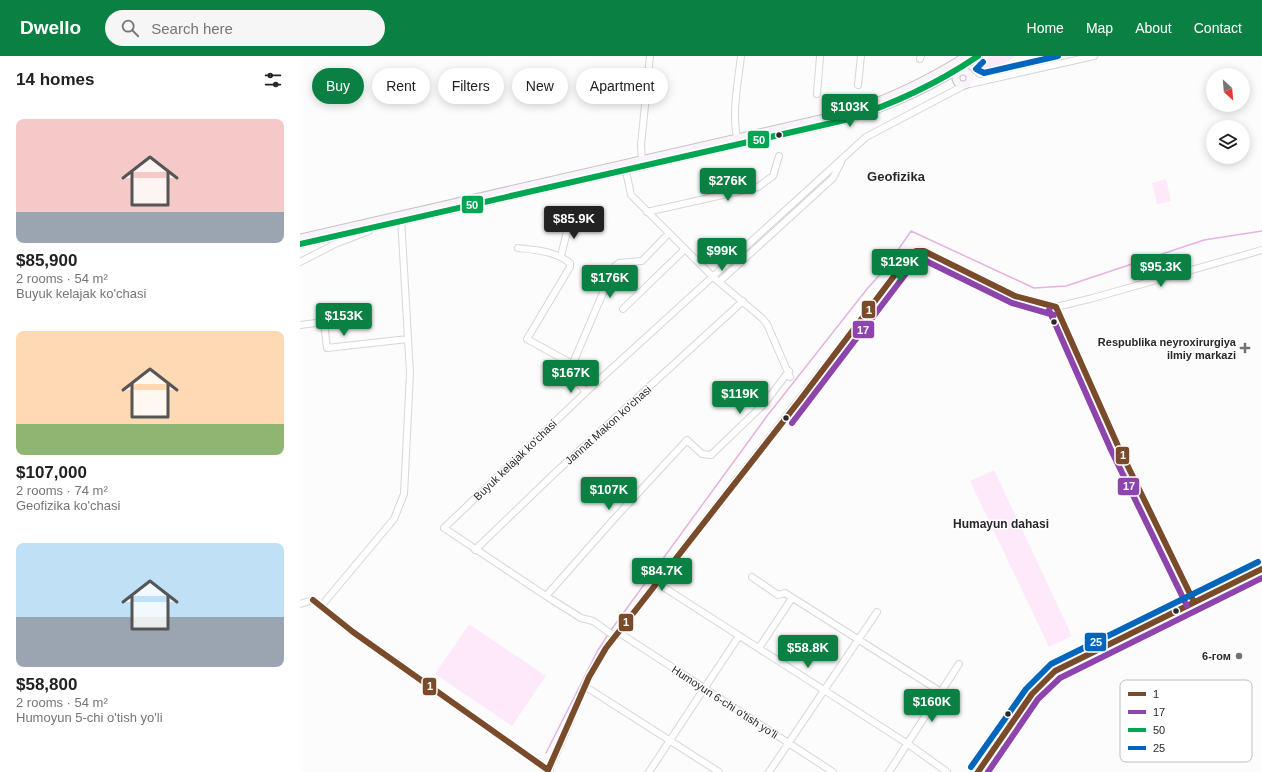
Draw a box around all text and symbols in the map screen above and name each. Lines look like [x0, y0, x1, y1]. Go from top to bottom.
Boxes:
search box [105, 10, 385, 46]
text: Dwello [20, 17, 81, 38]
icon: search [119, 17, 141, 39]
text: Search here [151, 20, 233, 37]
text: Home [1027, 20, 1064, 36]
text: Map [1086, 20, 1113, 36]
text: About [1135, 20, 1172, 36]
text: Contact [1194, 20, 1242, 36]
chip: Buy [312, 68, 364, 104]
chip: Rent [372, 68, 430, 104]
chip: Filters [438, 68, 504, 104]
chip: New [512, 68, 568, 104]
chip: Apartment [576, 68, 668, 104]
north arrow [1206, 68, 1250, 112]
map controls [1206, 68, 1250, 164]
icon: filters [262, 69, 284, 91]
text: 14 homes [16, 70, 94, 89]
pin: $103K [822, 94, 878, 128]
text: $103K [831, 99, 869, 114]
button: layers [1206, 120, 1250, 164]
line badge: 50 [747, 130, 770, 149]
unlabelled marker [774, 130, 784, 140]
text: 50 [753, 134, 765, 146]
icon: home [114, 145, 186, 217]
pin: $276K [700, 168, 756, 202]
district label: Geofizika [867, 169, 926, 184]
text: $276K [709, 173, 747, 188]
line badge: 50 [461, 195, 484, 214]
text: 50 [466, 199, 478, 211]
pin: $85.9K [541, 206, 607, 240]
text: $85.9K [553, 211, 595, 226]
pin: $99K [698, 238, 746, 272]
text: $99K [706, 243, 738, 258]
pin: $129K [872, 249, 928, 283]
text: $85,900 [16, 251, 77, 270]
text: $129K [881, 254, 919, 269]
pin: $95.3K [1128, 254, 1194, 288]
text: $95.3K [1140, 259, 1182, 274]
pin: $176K [582, 265, 638, 299]
text: $176K [591, 270, 629, 285]
text: 2 rooms · 54 m² [16, 271, 108, 286]
text: Buyuk kelajak ko'chasi [16, 286, 146, 301]
line badge: 1 [861, 300, 876, 319]
pin: $153K [316, 303, 372, 337]
text: 1 [866, 304, 872, 316]
text: $153K [325, 308, 363, 323]
unlabelled marker [1049, 317, 1059, 327]
line badge: 17 [852, 320, 875, 339]
text: 17 [857, 324, 869, 336]
place label: Respublika neyroxirurgiya ilmiy markazi [1098, 336, 1237, 361]
marker: Respublika neyroxirurgiya ilmiy markazi [1239, 342, 1251, 354]
icon: home [114, 357, 186, 429]
pin: $167K [543, 360, 599, 394]
text: $167K [552, 365, 590, 380]
pin: $119K [712, 381, 768, 415]
street label: Jannat Makon ko'chasi [563, 383, 653, 467]
text: $119K [721, 386, 759, 401]
unlabelled marker [781, 413, 791, 423]
street label: Buyuk kelajak ko'chasi [471, 417, 559, 503]
line badge: 1 [1115, 446, 1130, 465]
text: 1 [1120, 449, 1126, 461]
text: $107,000 [16, 463, 87, 482]
pin: $107K [581, 477, 637, 511]
line badge: 17 [1117, 477, 1140, 496]
text: 17 [1123, 480, 1135, 492]
text: $107K [590, 482, 628, 497]
text: 2 rooms · 74 m² [16, 483, 108, 498]
text: Geofizika ko'chasi [16, 498, 120, 513]
district label: Humayun dahasi [953, 517, 1049, 531]
pin: $84.7K [629, 558, 695, 592]
text: $84.7K [641, 563, 683, 578]
icon: home [114, 569, 186, 641]
unlabelled marker [1171, 606, 1181, 616]
line badge: 1 [618, 613, 634, 632]
text: 1 [623, 616, 629, 628]
line badge: 25 [1084, 632, 1107, 652]
pin: $58.8K [775, 635, 841, 669]
text: 25 [1090, 636, 1102, 648]
text: $58.8K [787, 640, 829, 655]
place label: 6-гом [1202, 650, 1231, 662]
marker: 6-гом [1234, 651, 1244, 661]
street label: Humoyun 6-chi o'tish yo'li [670, 663, 780, 741]
text: $58,800 [16, 675, 77, 694]
line badge: 1 [422, 677, 437, 696]
text: 1 [427, 680, 433, 692]
legend [1120, 680, 1252, 762]
text: 1 [1153, 688, 1159, 700]
pin: $160K [904, 689, 960, 723]
text: $160K [913, 694, 951, 709]
text: 2 rooms · 54 m² [16, 695, 108, 710]
text: 17 [1153, 706, 1165, 718]
unlabelled marker [1003, 709, 1013, 719]
text: Humoyun 5-chi o'tish yo'li [16, 710, 163, 725]
text: 50 [1153, 724, 1165, 736]
text: 25 [1153, 742, 1165, 754]

